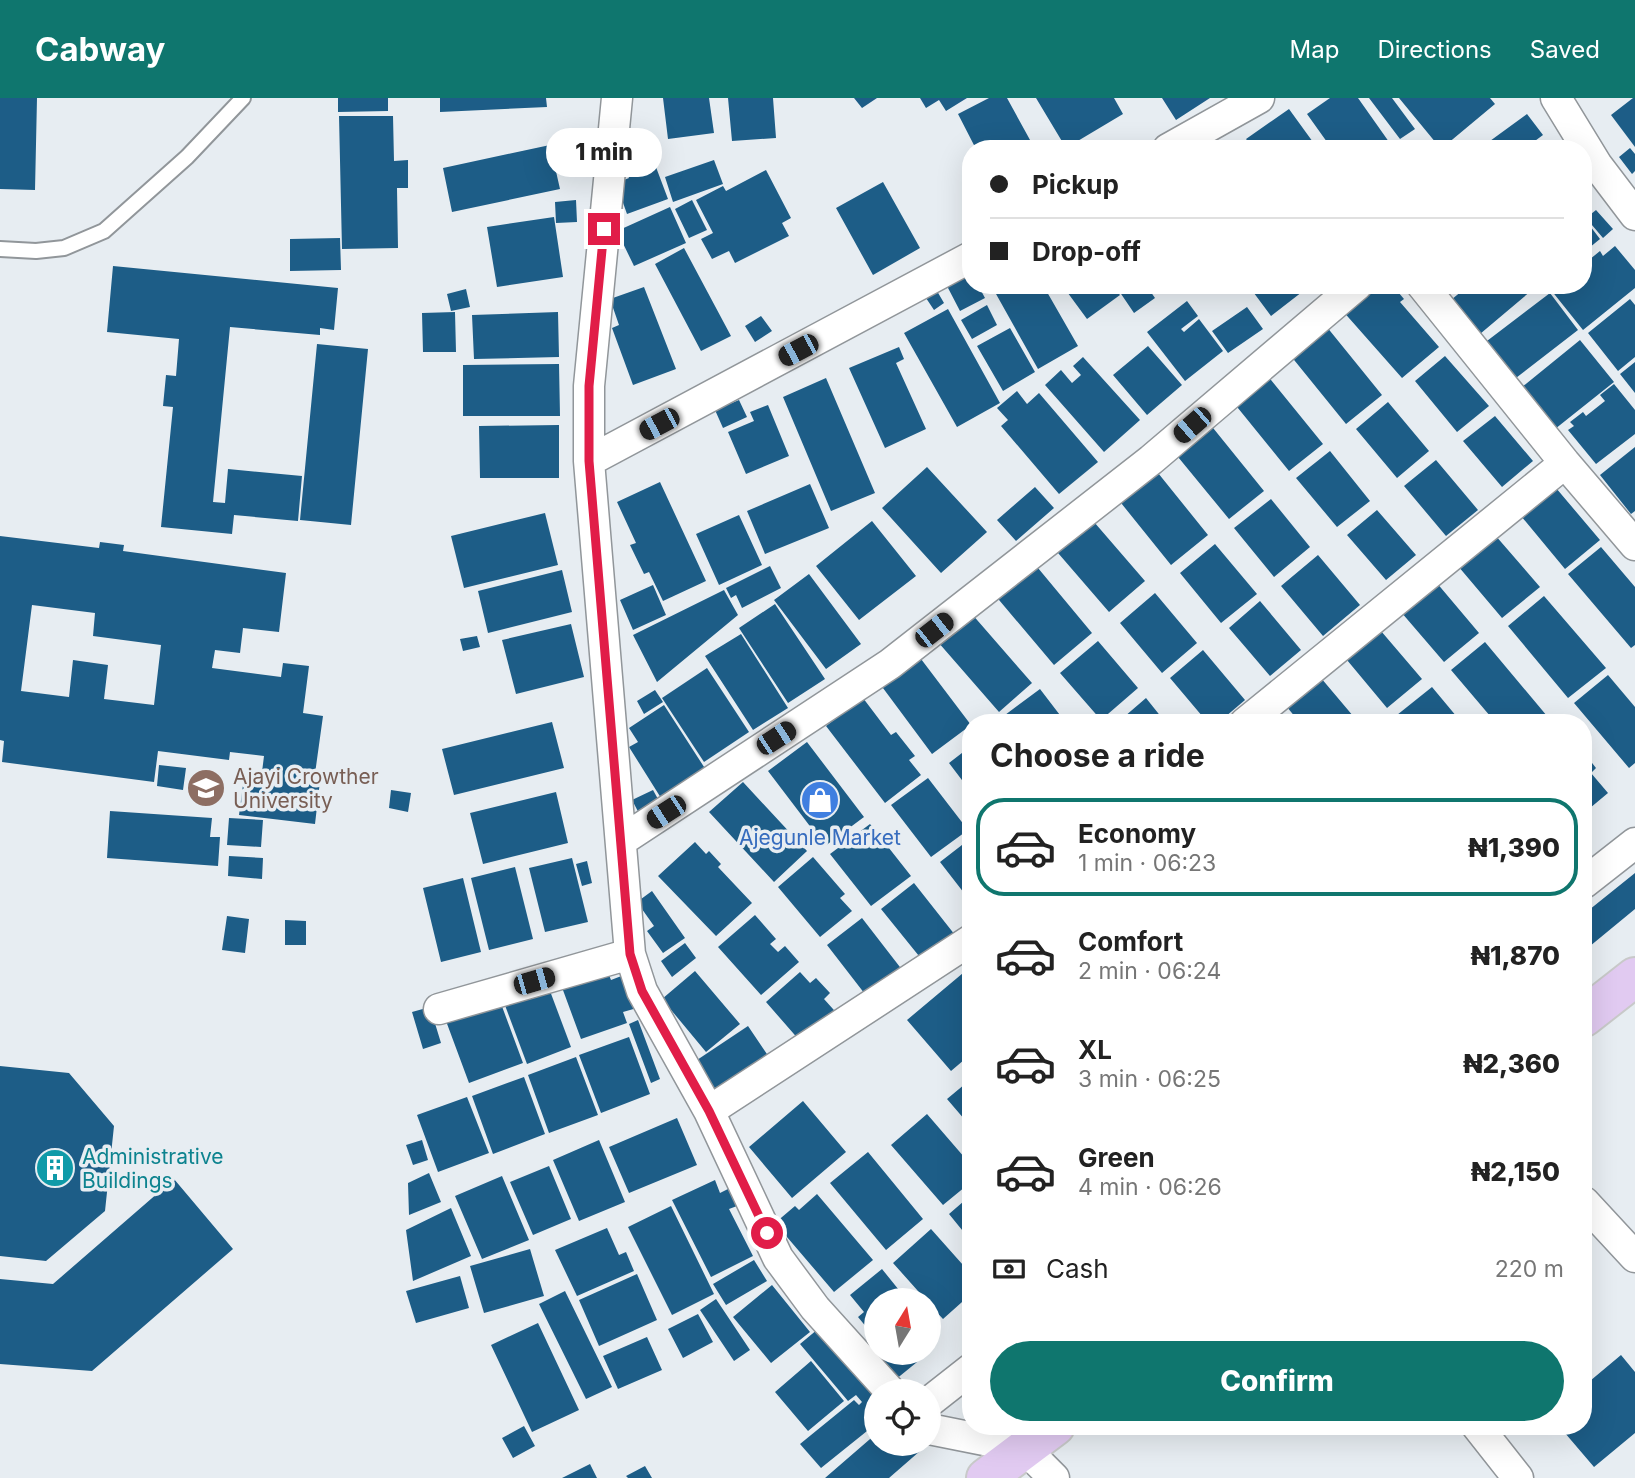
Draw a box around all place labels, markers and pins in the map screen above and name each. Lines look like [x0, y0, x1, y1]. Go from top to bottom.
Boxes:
place label: Ajayi Crowther University [233, 764, 379, 813]
school or university icon: Ajayi Crowther University [185, 767, 227, 809]
shop icon: Ajegunle Market [799, 779, 841, 821]
place label: Ajegunle Market [739, 825, 901, 850]
place label: Administrative Buildings [82, 1144, 224, 1193]
building icon: Administrative Buildings [34, 1147, 76, 1189]

